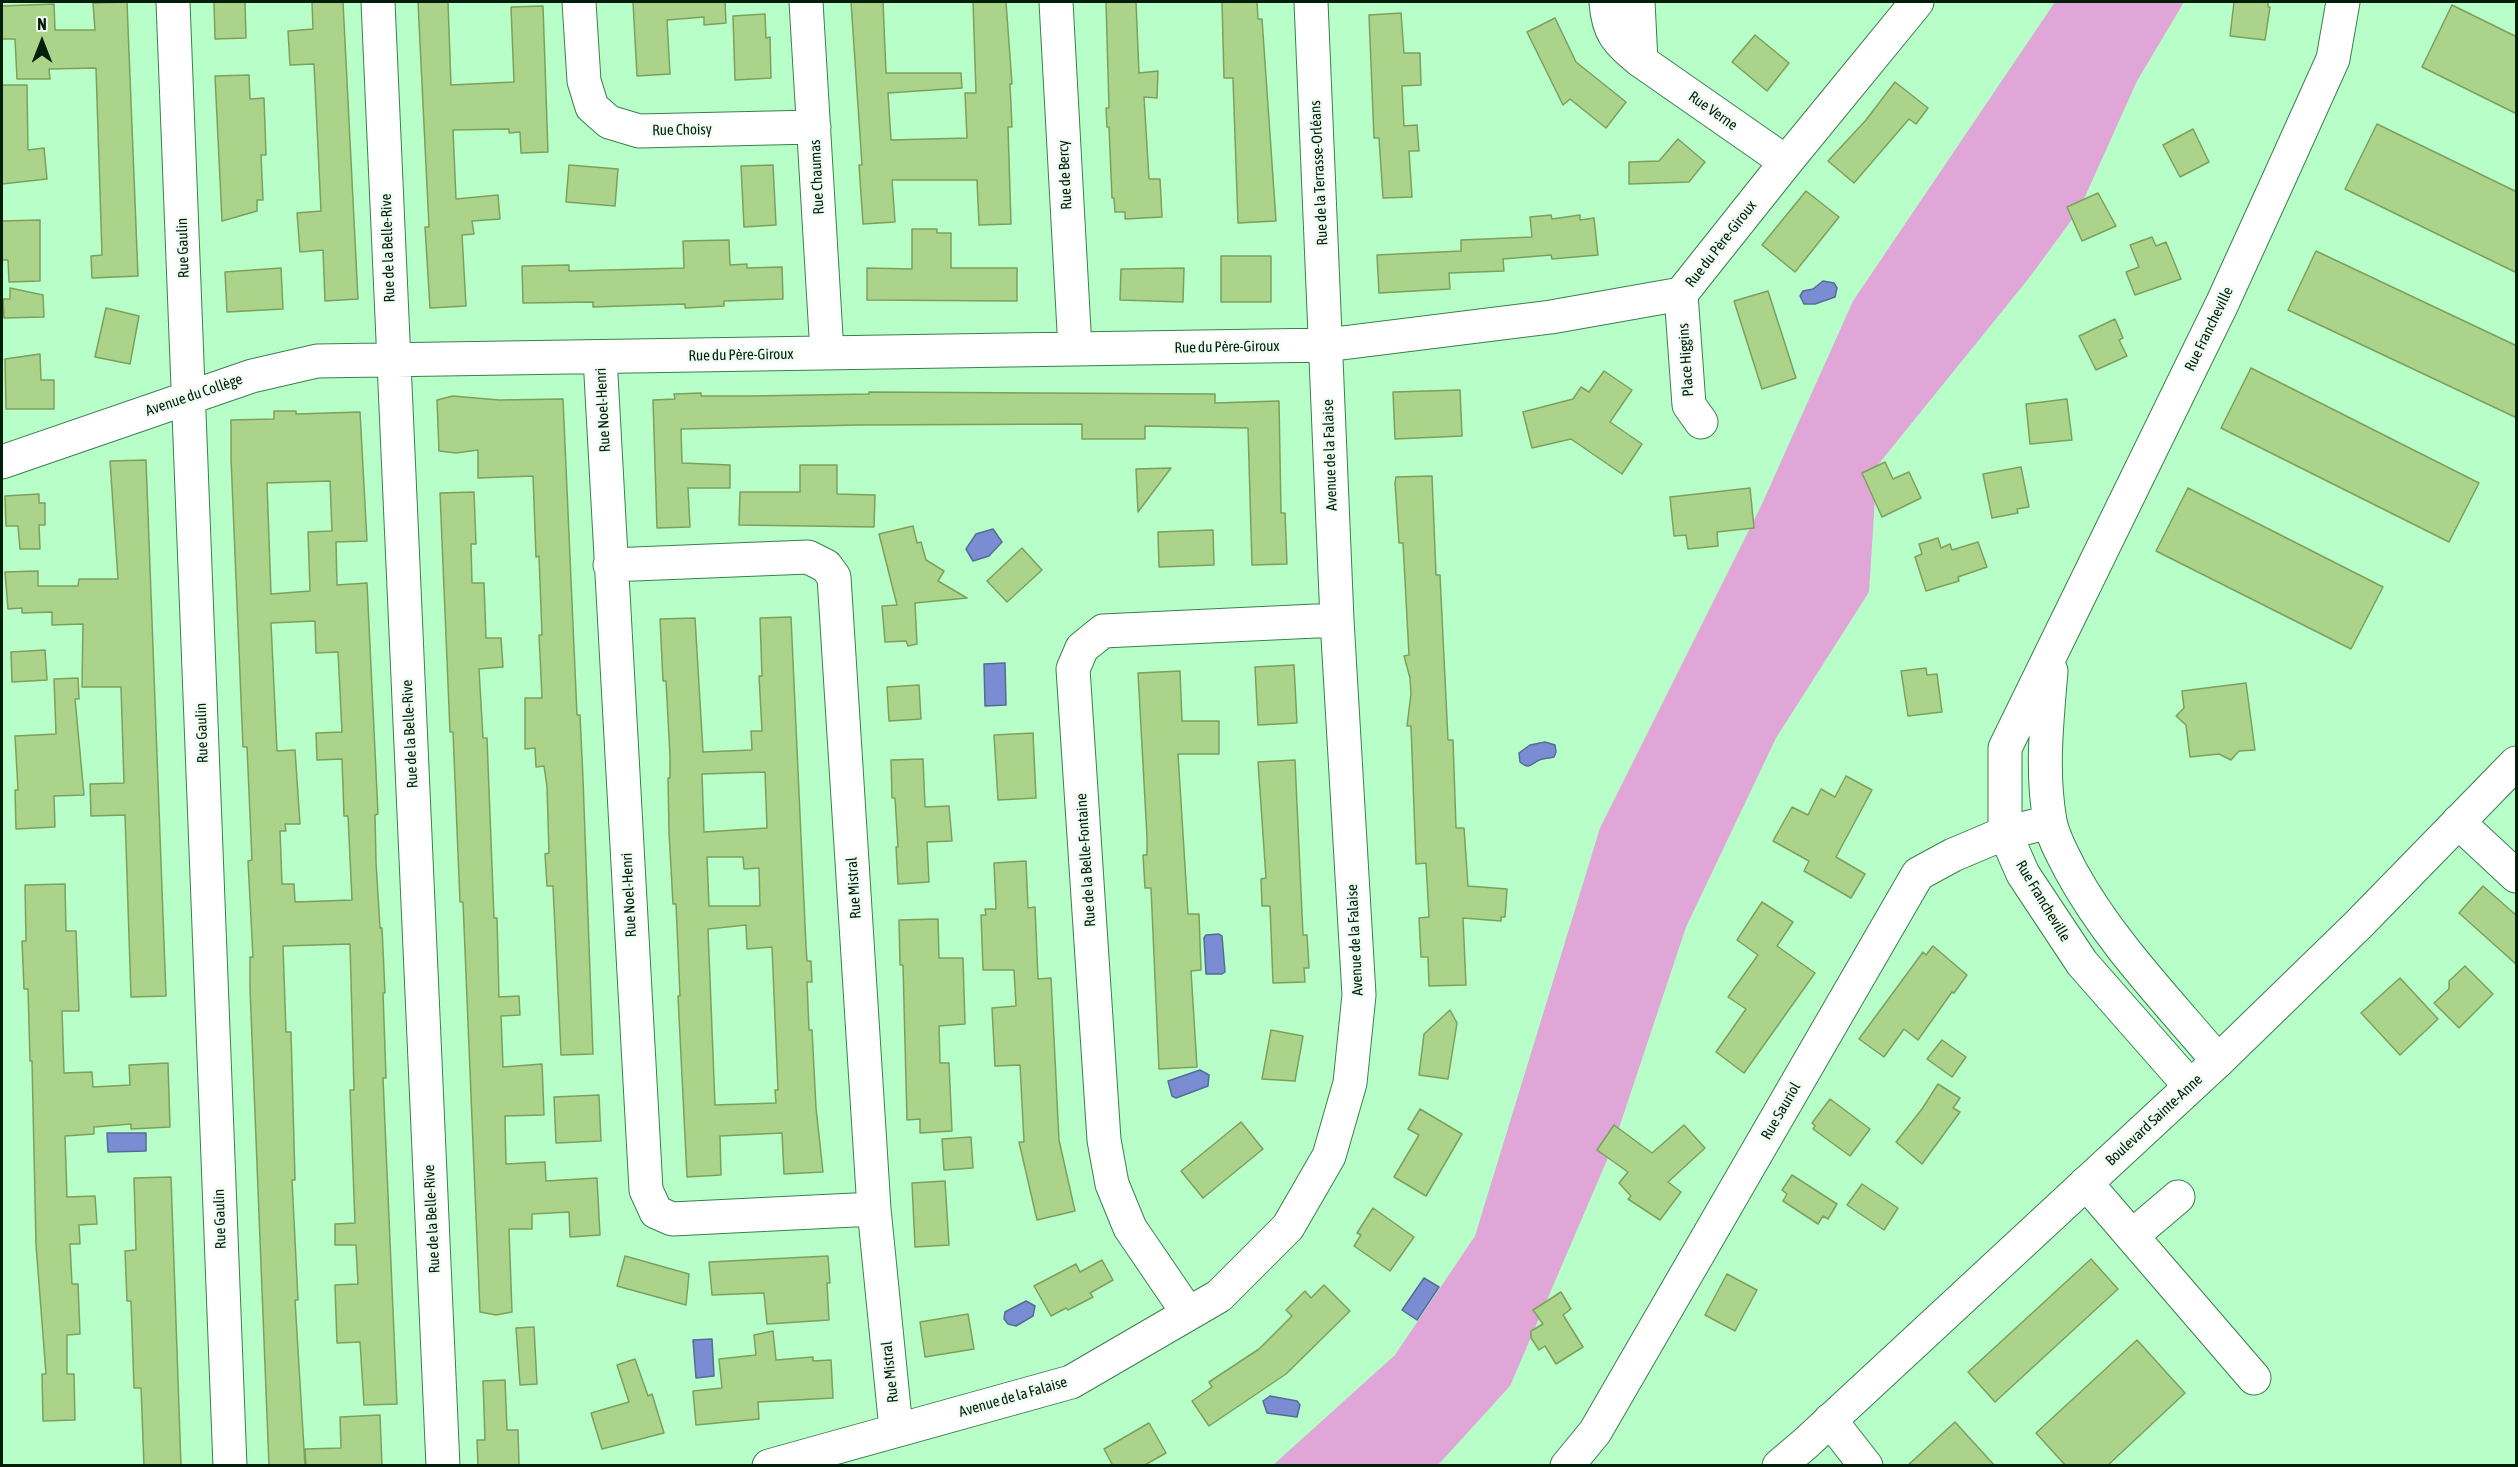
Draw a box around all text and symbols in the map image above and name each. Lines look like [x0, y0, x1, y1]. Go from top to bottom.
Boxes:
north arrow [12, 12, 72, 72]
text: N [37, 15, 47, 33]
street label: Rue Verne [1685, 88, 1741, 134]
street label: Rue de la Terrasse-Orléans [1306, 100, 1332, 246]
street label: Rue Choisy [652, 120, 712, 140]
street label: Rue Chaumas [806, 139, 828, 215]
street label: Rue de Bercy [1054, 140, 1076, 210]
street label: Rue de la Belle-Rive [377, 193, 399, 303]
street label: Rue du Père-Giroux [1682, 197, 1760, 291]
street label: Rue Gaulin [173, 217, 193, 279]
street label: Rue Francheville [2181, 284, 2237, 374]
street label: Place Higgins [1674, 323, 1698, 397]
street label: Rue du Père-Giroux [1174, 337, 1280, 357]
street label: Rue du Père-Giroux [688, 345, 794, 365]
street label: Rue Noel-Henri [592, 367, 614, 453]
street label: Avenue du Collège [143, 370, 245, 420]
street label: Avenue de la Falaise [1319, 399, 1341, 511]
street label: Rue de la Belle-Rive [398, 679, 422, 789]
street label: Rue Gaulin [192, 702, 212, 764]
street label: Rue de la Belle-Fontaine [1072, 793, 1100, 927]
street label: Rue Noel-Henri [618, 852, 640, 938]
street label: Rue Mistral [843, 857, 865, 919]
street label: Rue Francheville [2012, 857, 2074, 945]
street label: Avenue de la Falaise [1343, 884, 1367, 996]
street label: Boulevard Sainte-Anne [2102, 1070, 2206, 1170]
street label: Rue Sauriol [1757, 1079, 1805, 1143]
street label: Rue de la Belle-Rive [420, 1164, 444, 1274]
street label: Rue Gaulin [210, 1188, 230, 1250]
street label: Rue Mistral [878, 1340, 902, 1404]
street label: Avenue de la Falaise [957, 1373, 1069, 1421]

